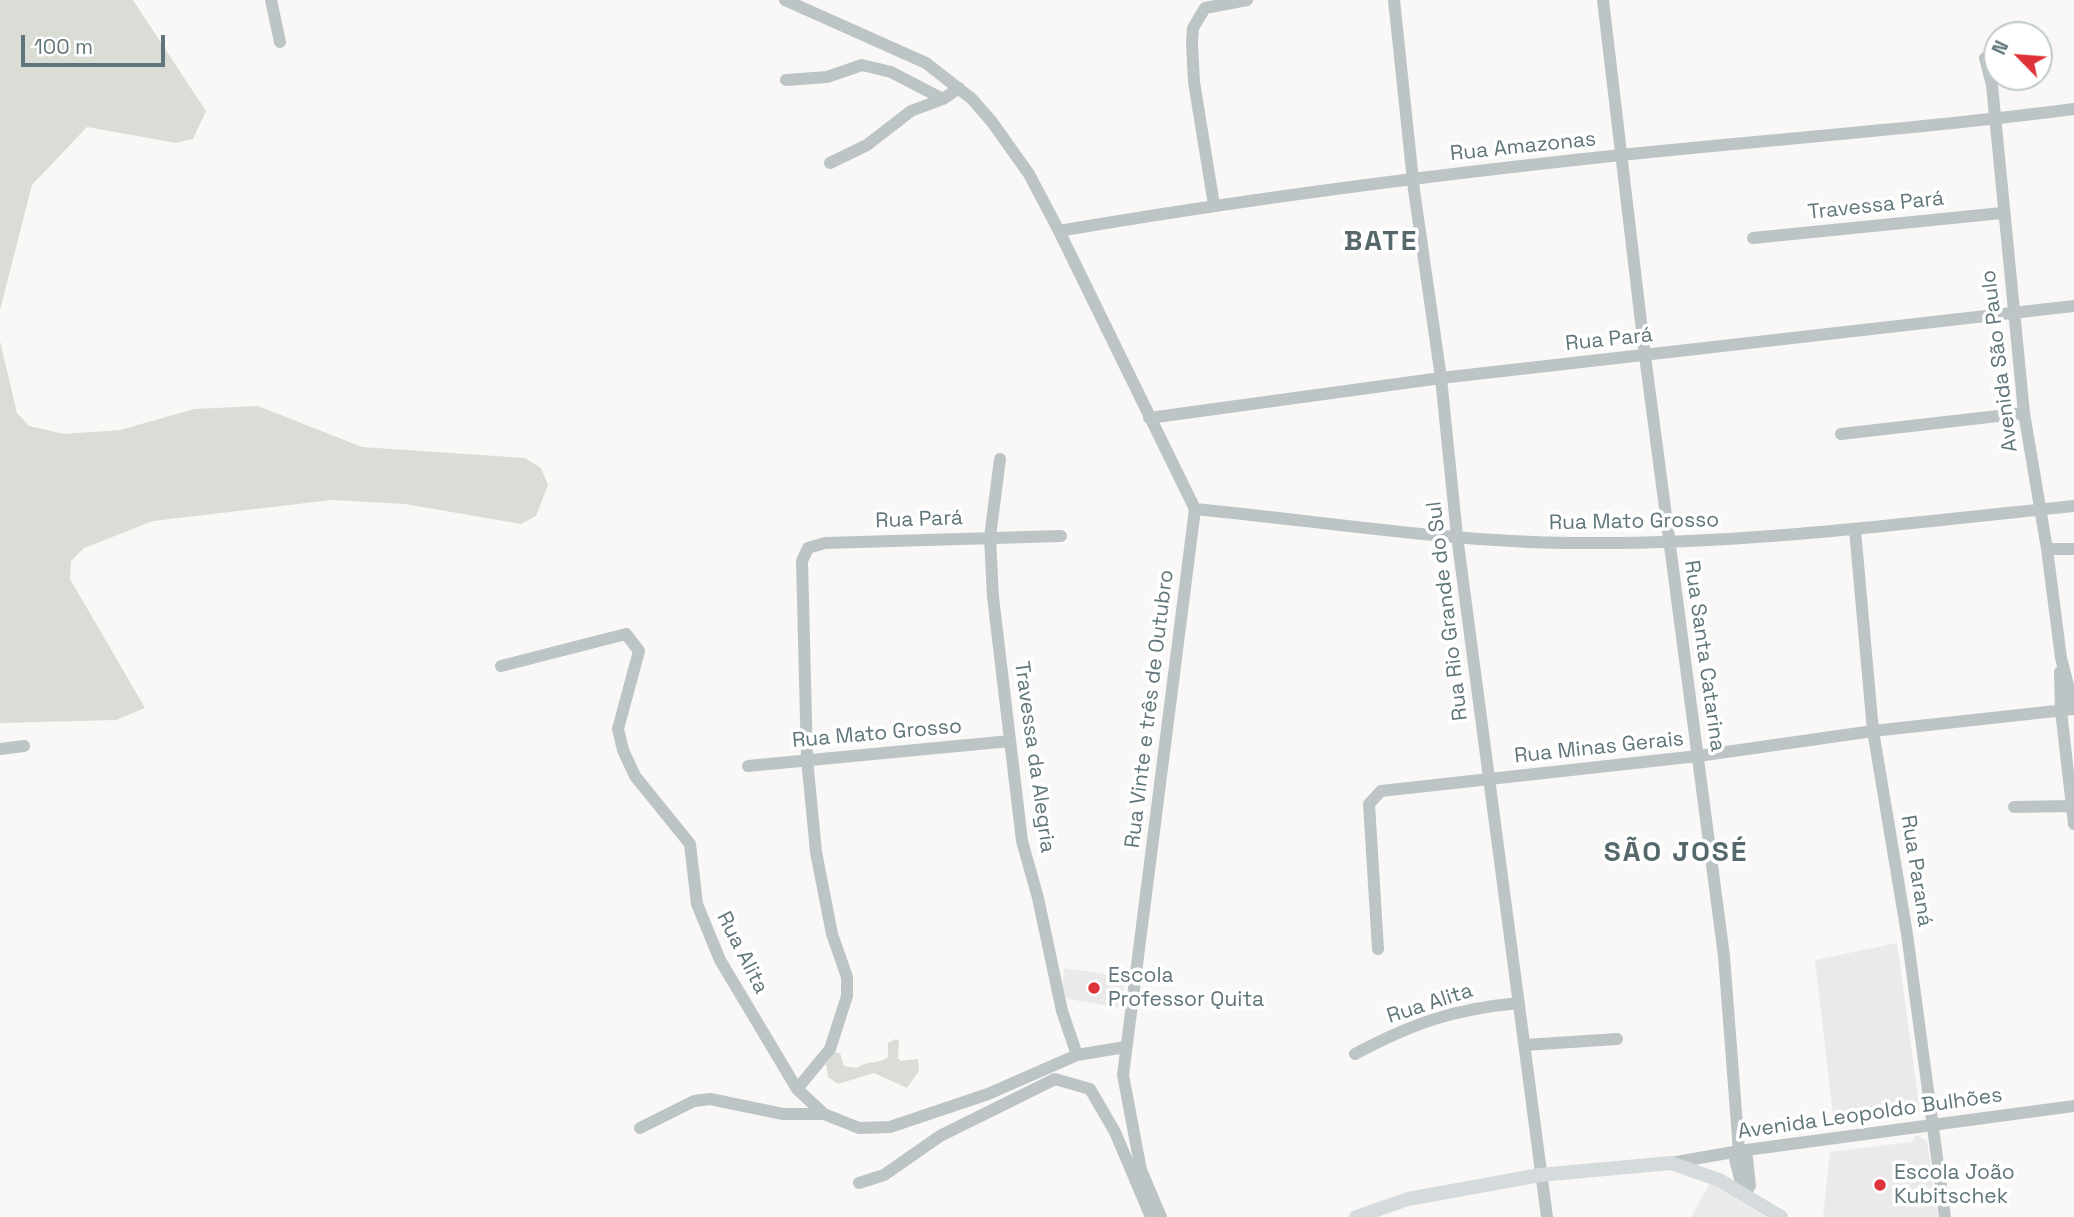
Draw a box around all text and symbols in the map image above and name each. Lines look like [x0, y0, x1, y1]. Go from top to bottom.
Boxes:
scale bar [24, 21, 168, 65]
north arrow [1983, 21, 2053, 91]
text: 100 m [34, 33, 93, 60]
text: N [1986, 37, 2014, 59]
street label: Rua Amazonas [1449, 127, 1597, 167]
street label: Travessa Pará [1807, 186, 1945, 226]
district label: BATE [1344, 225, 1418, 259]
street label: Avenida São Paulo [1976, 268, 2024, 454]
street label: Rua Pará [1564, 323, 1654, 357]
street label: Rua Rio Grande do Sul [1422, 500, 1474, 722]
street label: Rua Pará [875, 506, 963, 534]
street label: Rua Mato Grosso [1549, 508, 1719, 536]
street label: Rua Santa Catarina [1678, 559, 1730, 753]
street label: Rua Vinte e três de Outubro [1120, 568, 1180, 850]
street label: Travessa da Alegria [1008, 660, 1060, 854]
street label: Rua Mato Grosso [791, 714, 963, 754]
street label: Rua Minas Gerais [1513, 727, 1685, 769]
street label: Rua Paraná [1895, 813, 1937, 929]
district label: SÃO JOSÉ [1605, 836, 1747, 870]
street label: Rua Alita [711, 908, 773, 998]
place label: Escola Professor Quita [1108, 963, 1264, 1013]
street label: Rua Alita [1384, 978, 1476, 1030]
marker: Escola Professor Quita [1086, 980, 1102, 996]
street label: Avenida Leopoldo Bulhões [1736, 1083, 2004, 1145]
place label: Escola João Kubitschek [1894, 1160, 2015, 1210]
marker: Escola João Kubitschek [1872, 1177, 1888, 1193]

